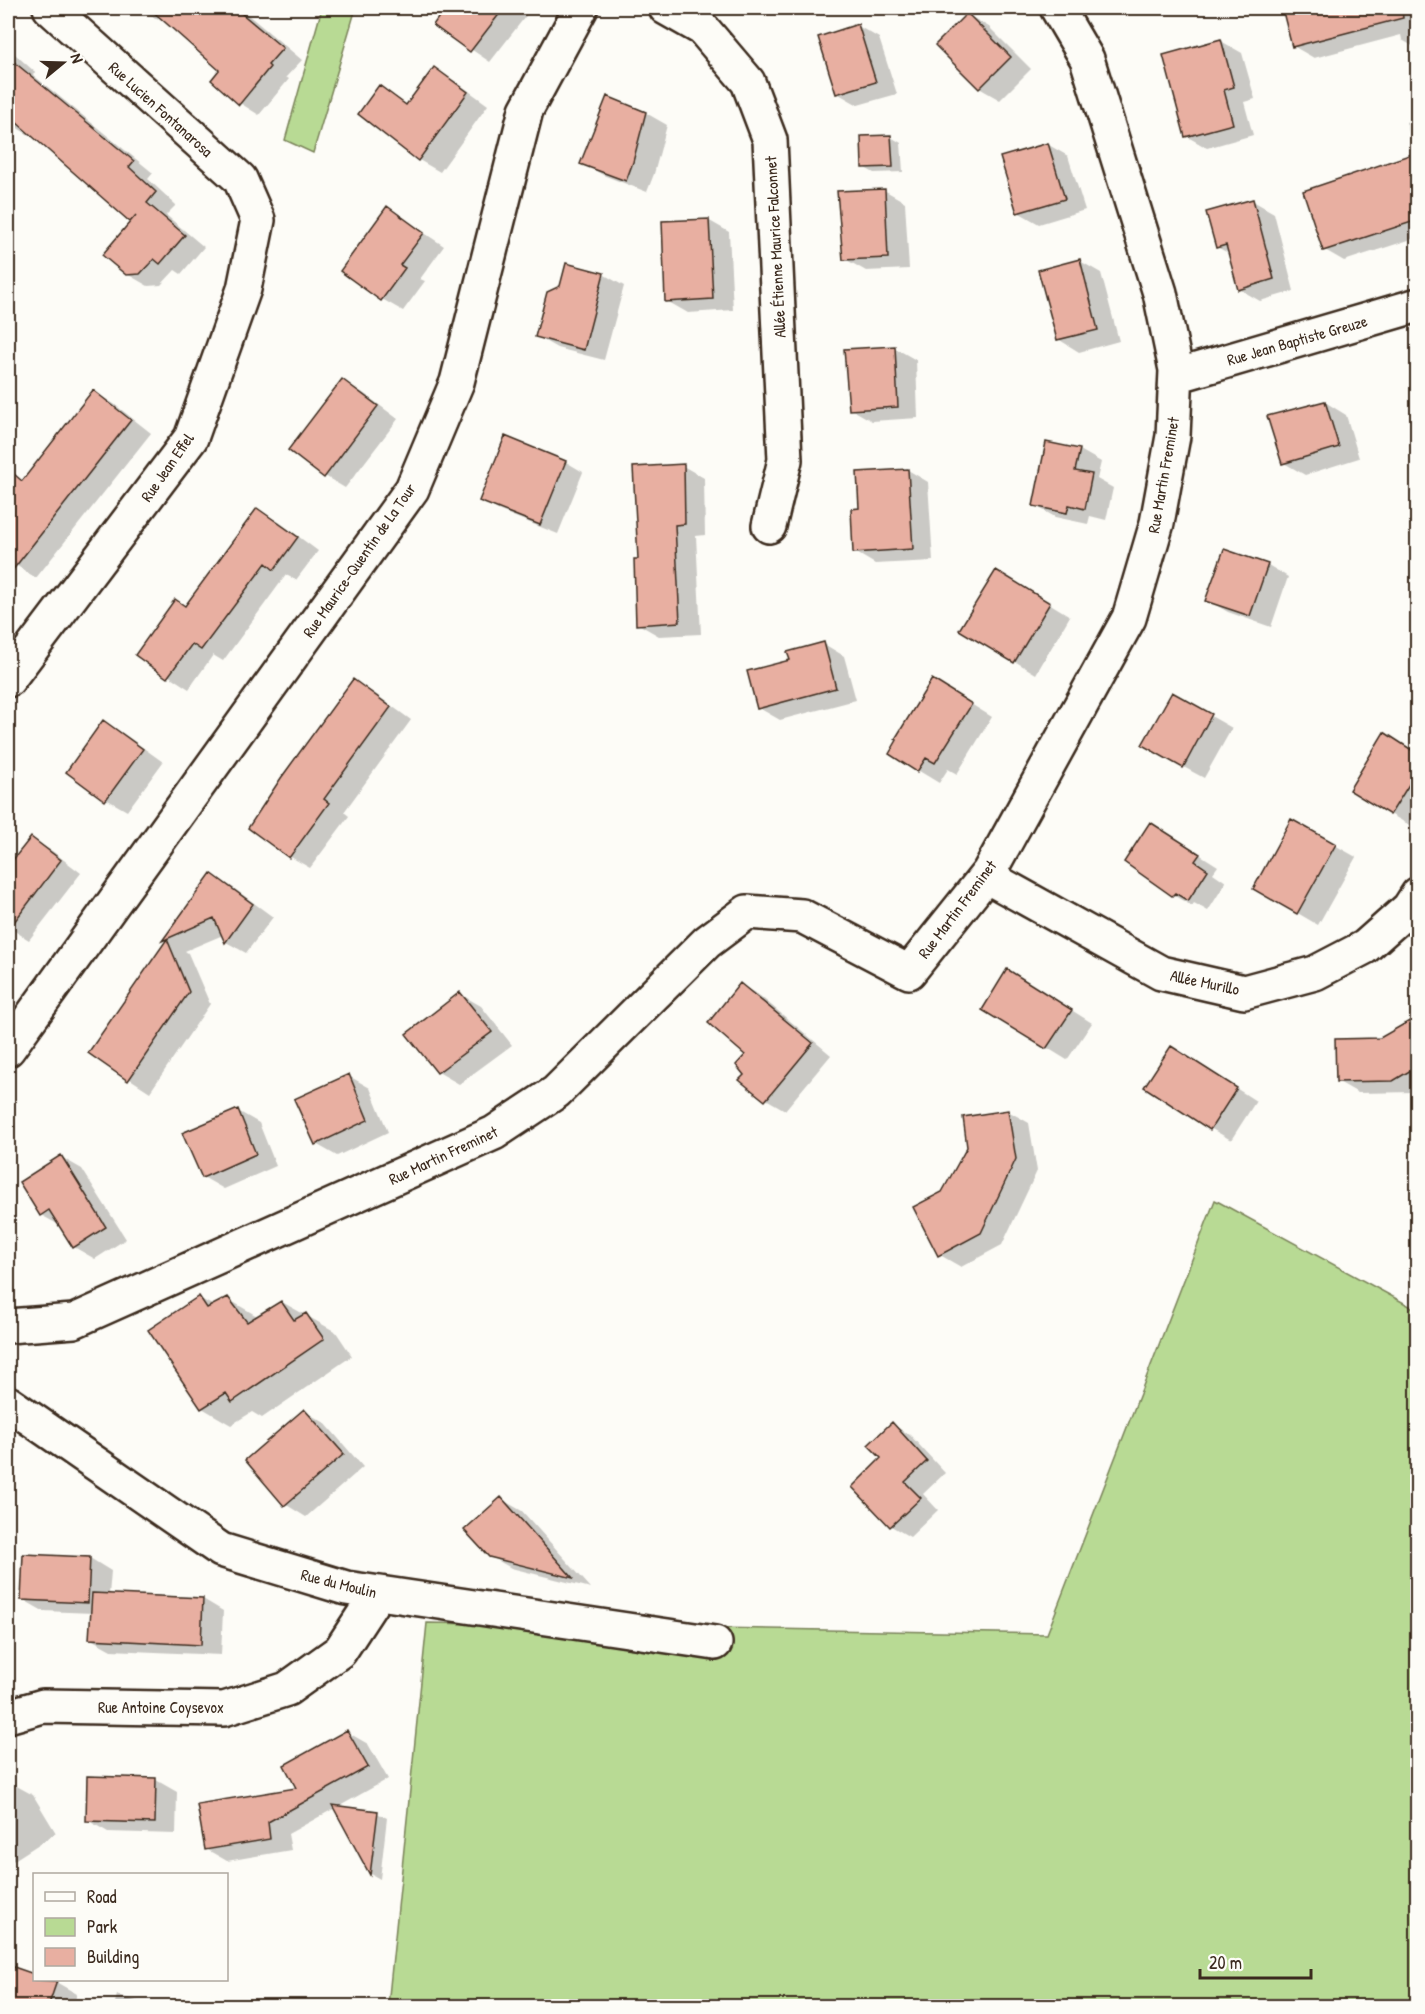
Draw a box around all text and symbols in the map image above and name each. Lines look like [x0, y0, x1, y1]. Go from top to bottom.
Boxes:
north arrow [33, 33, 93, 93]
text: N [65, 51, 89, 66]
street label: Rue Lucien Fontanarosa [104, 56, 218, 162]
street label: Allée Étienne Maurice Falconnet [759, 155, 791, 338]
street label: Rue Jean Baptiste Greuze [1224, 309, 1370, 371]
street label: Rue Martin Freminet [1142, 415, 1184, 535]
street label: Rue Jean Effel [135, 428, 199, 506]
street label: Rue Maurice-Quentin de La Tour [297, 478, 421, 642]
street label: Rue Martin Freminet [913, 855, 1002, 963]
street label: Allée Murillo [1168, 964, 1242, 1000]
street label: Rue Martin Freminet [385, 1120, 501, 1190]
street label: Rue du Moulin [299, 1563, 379, 1603]
street label: Rue Antoine Coysevox [98, 1696, 224, 1718]
legend [33, 1873, 228, 1981]
text: Road [87, 1884, 117, 1909]
text: Park [87, 1914, 118, 1939]
scale bar [1200, 1942, 1311, 1980]
text: Building [87, 1944, 139, 1969]
text: 20 m [1209, 1950, 1242, 1975]

